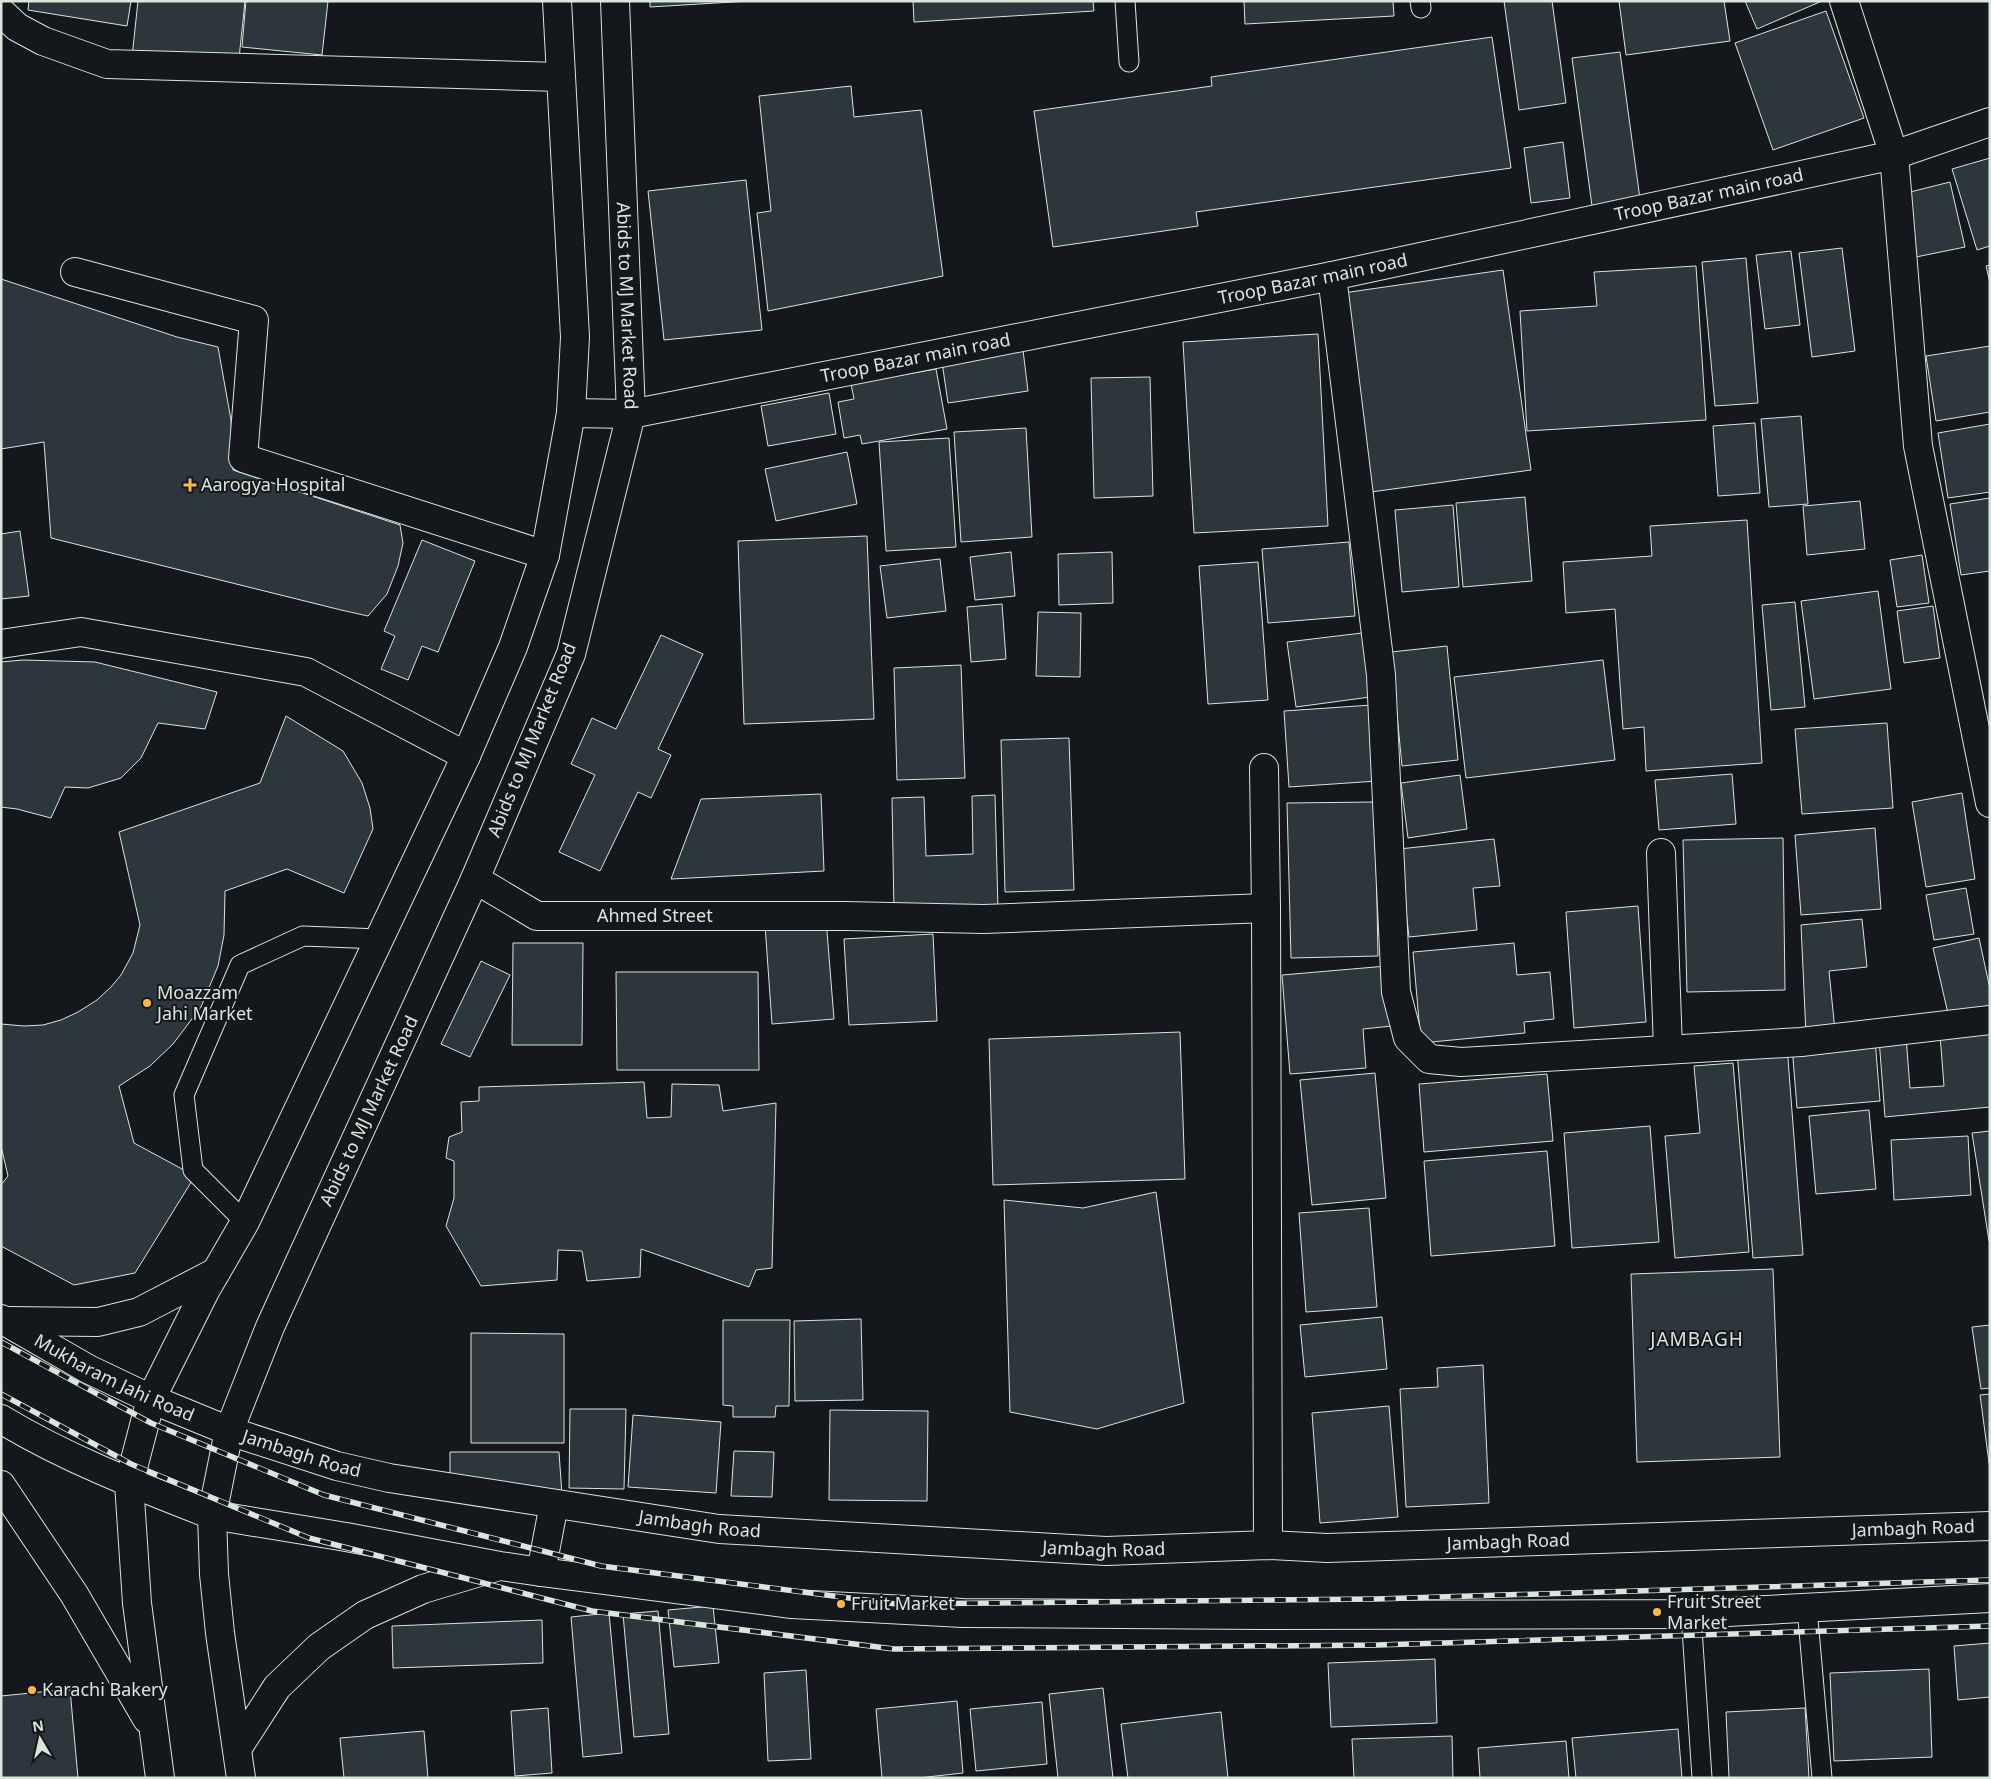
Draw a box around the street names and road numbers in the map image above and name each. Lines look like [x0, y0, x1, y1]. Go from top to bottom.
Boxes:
street label: Troop Bazar main road [1612, 162, 1805, 226]
street label: Abids to MJ Market Road [612, 201, 644, 410]
street label: Troop Bazar main road [1216, 247, 1410, 309]
street label: Troop Bazar main road [818, 327, 1012, 387]
street label: Abids to MJ Market Road [481, 639, 581, 840]
street label: Ahmed Street [597, 903, 713, 927]
street label: Abids to MJ Market Road [313, 1011, 423, 1210]
street label: Mukharam Jahi Road [30, 1328, 198, 1427]
street label: Jambagh Road [238, 1423, 364, 1482]
street label: Jambagh Road [635, 1503, 762, 1542]
street label: Jambagh Road [1849, 1514, 1975, 1542]
street label: Jambagh Road [1444, 1527, 1570, 1555]
street label: Jambagh Road [1040, 1534, 1166, 1562]

